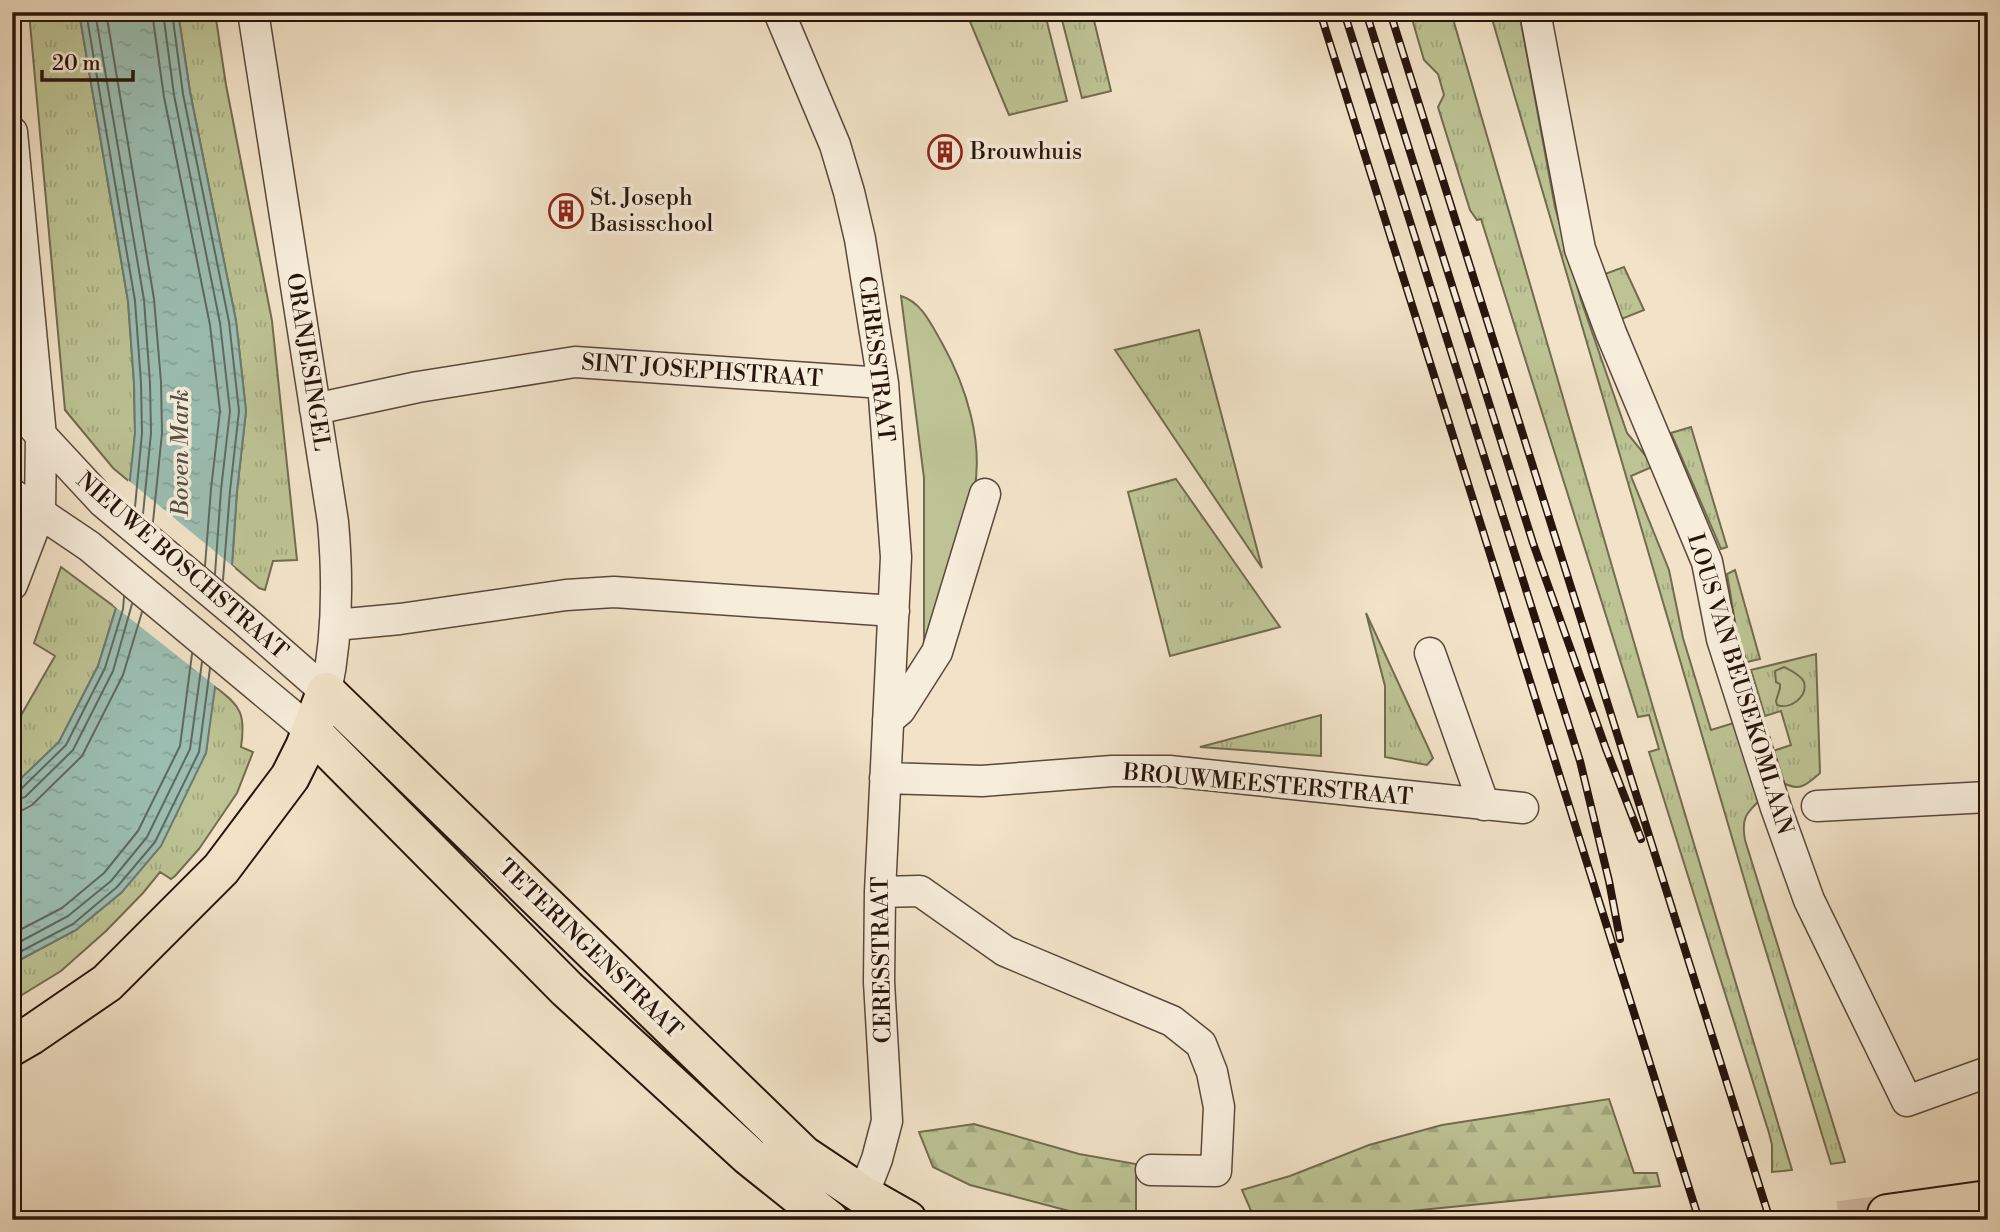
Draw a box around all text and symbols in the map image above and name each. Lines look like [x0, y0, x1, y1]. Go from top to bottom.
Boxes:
scale bar [42, 38, 133, 82]
text: 20 m [52, 51, 101, 77]
building icon: Brouwhuis [926, 133, 964, 171]
place label: Brouwhuis [969, 138, 1082, 166]
place label: St. Joseph Basisschool [589, 184, 714, 238]
building icon: St. Joseph Basisschool [547, 192, 585, 230]
street label: ORANJESINGEL [280, 271, 336, 453]
street label: CERESSTRAAT [852, 274, 900, 444]
street label: SINT JOSEPHSTRAAT [580, 349, 824, 393]
water label: Boven Mark [166, 390, 196, 517]
street label: NIEUWE BOSCHSTRAAT [71, 467, 293, 665]
street label: LOUS VAN BEUSEKOMLAAN [1681, 530, 1799, 838]
street label: BROUWMEESTERSTRAAT [1121, 758, 1414, 812]
street label: TETERINGENSTRAAT [492, 854, 688, 1044]
street label: CERESSTRAAT [867, 876, 897, 1044]

